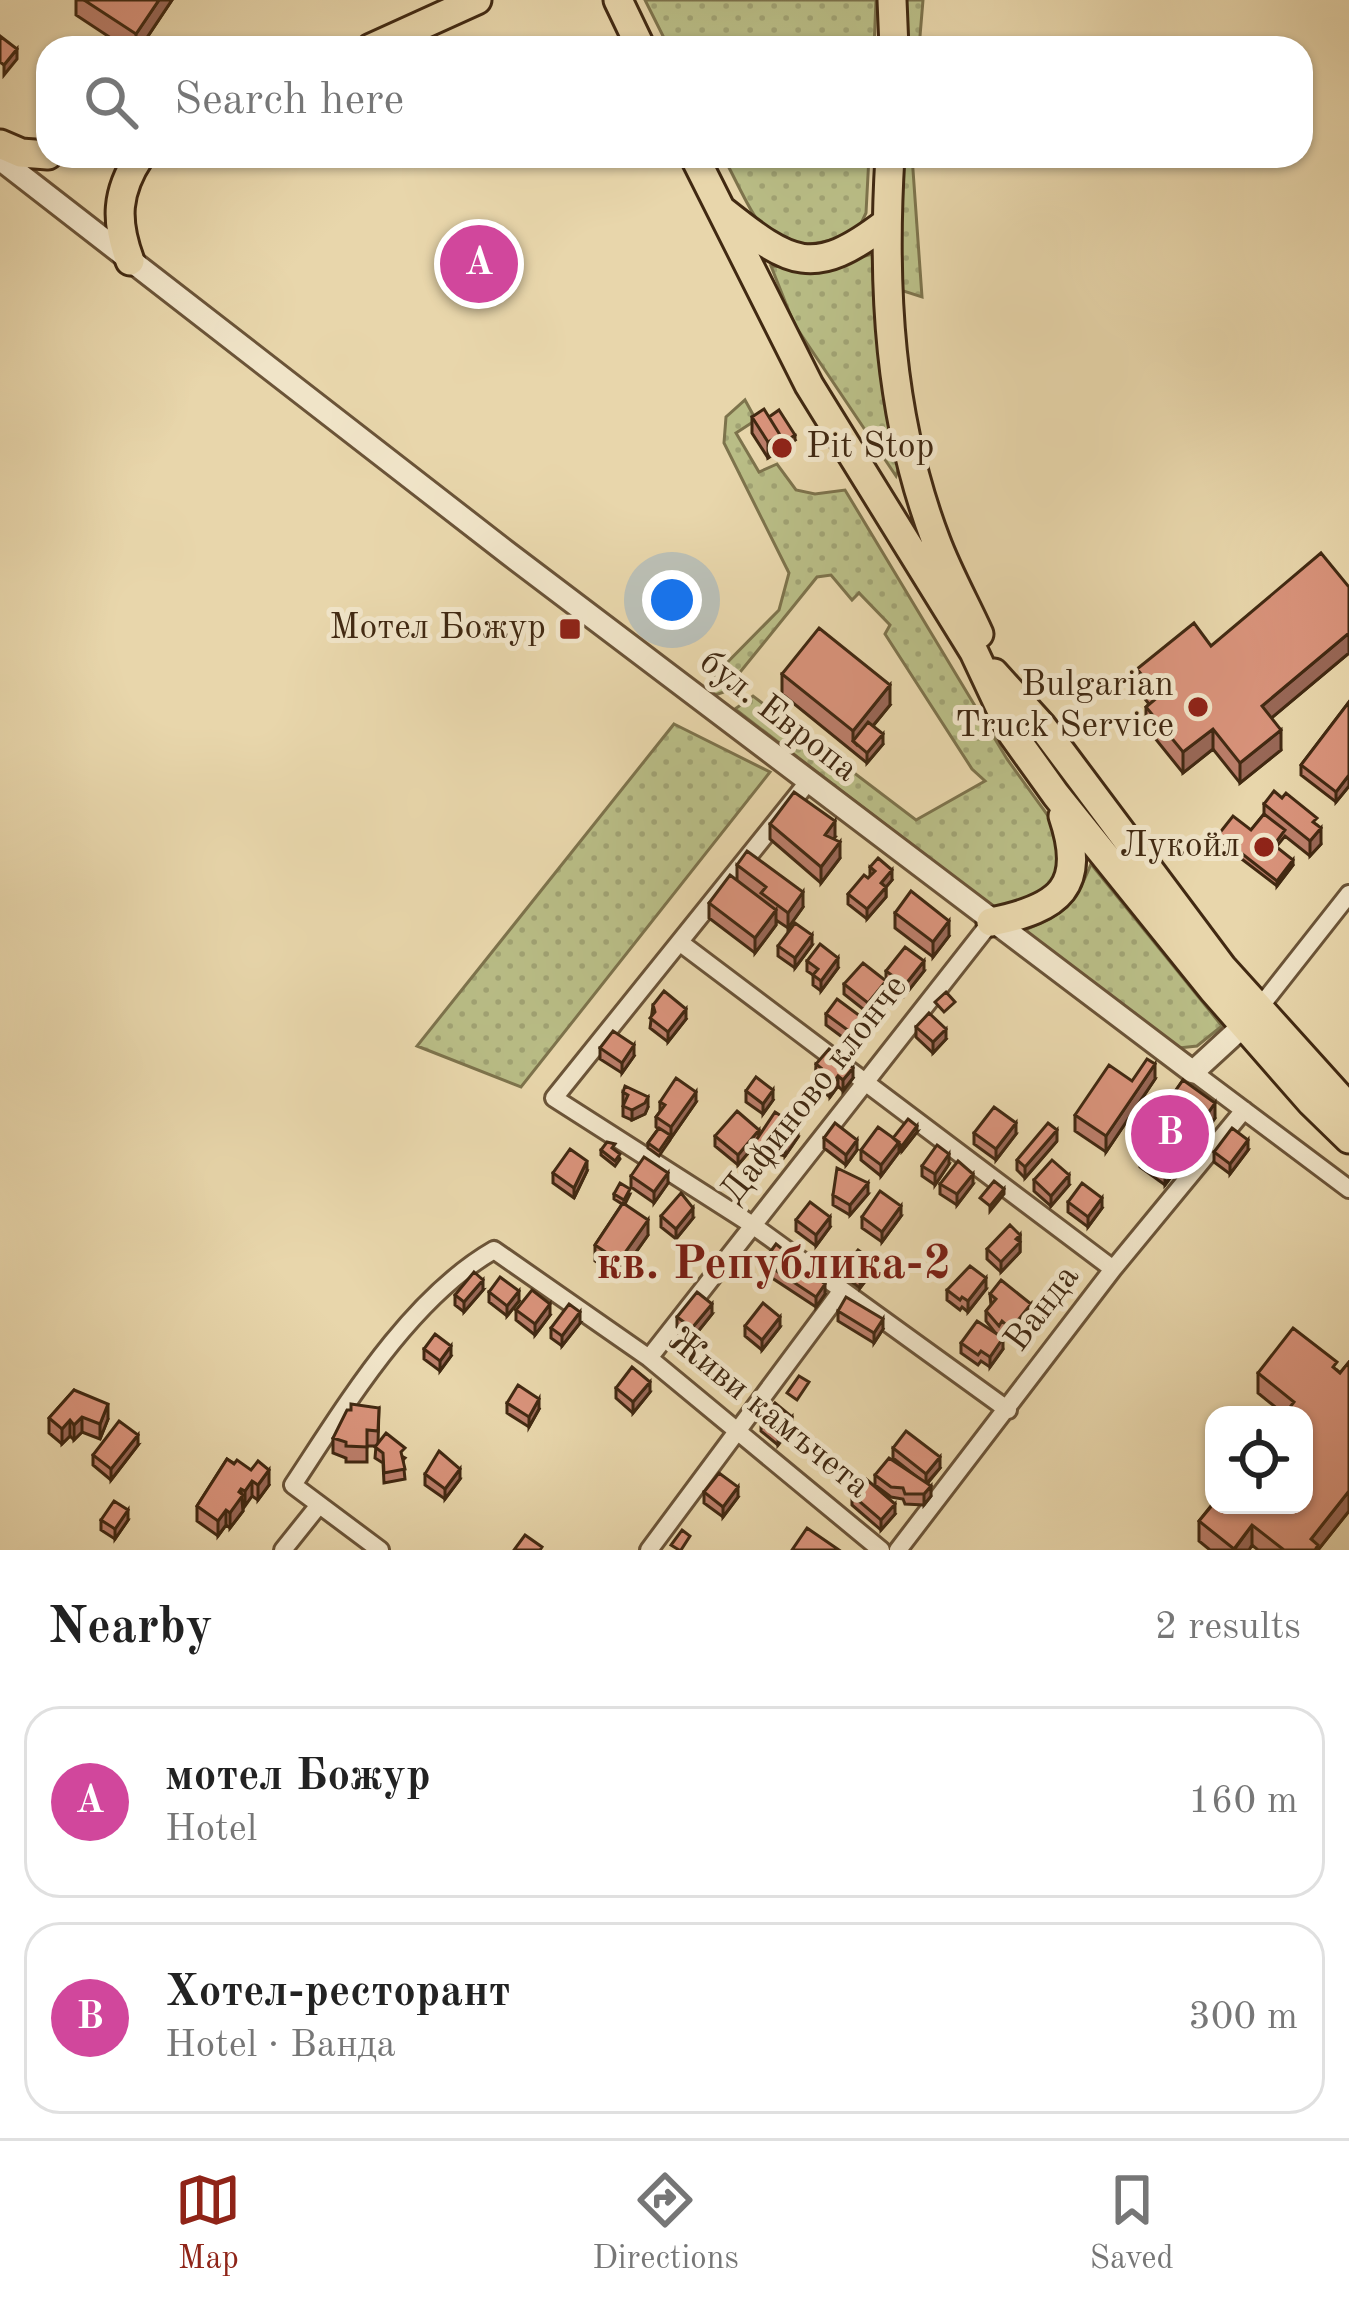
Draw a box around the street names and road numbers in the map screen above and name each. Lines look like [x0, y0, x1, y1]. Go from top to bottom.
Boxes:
street label: бул. Европа [692, 645, 864, 790]
street label: Дафиново клонче [715, 969, 915, 1211]
street label: Ванда [999, 1259, 1087, 1359]
street label: Живи камъчета [661, 1322, 876, 1506]

